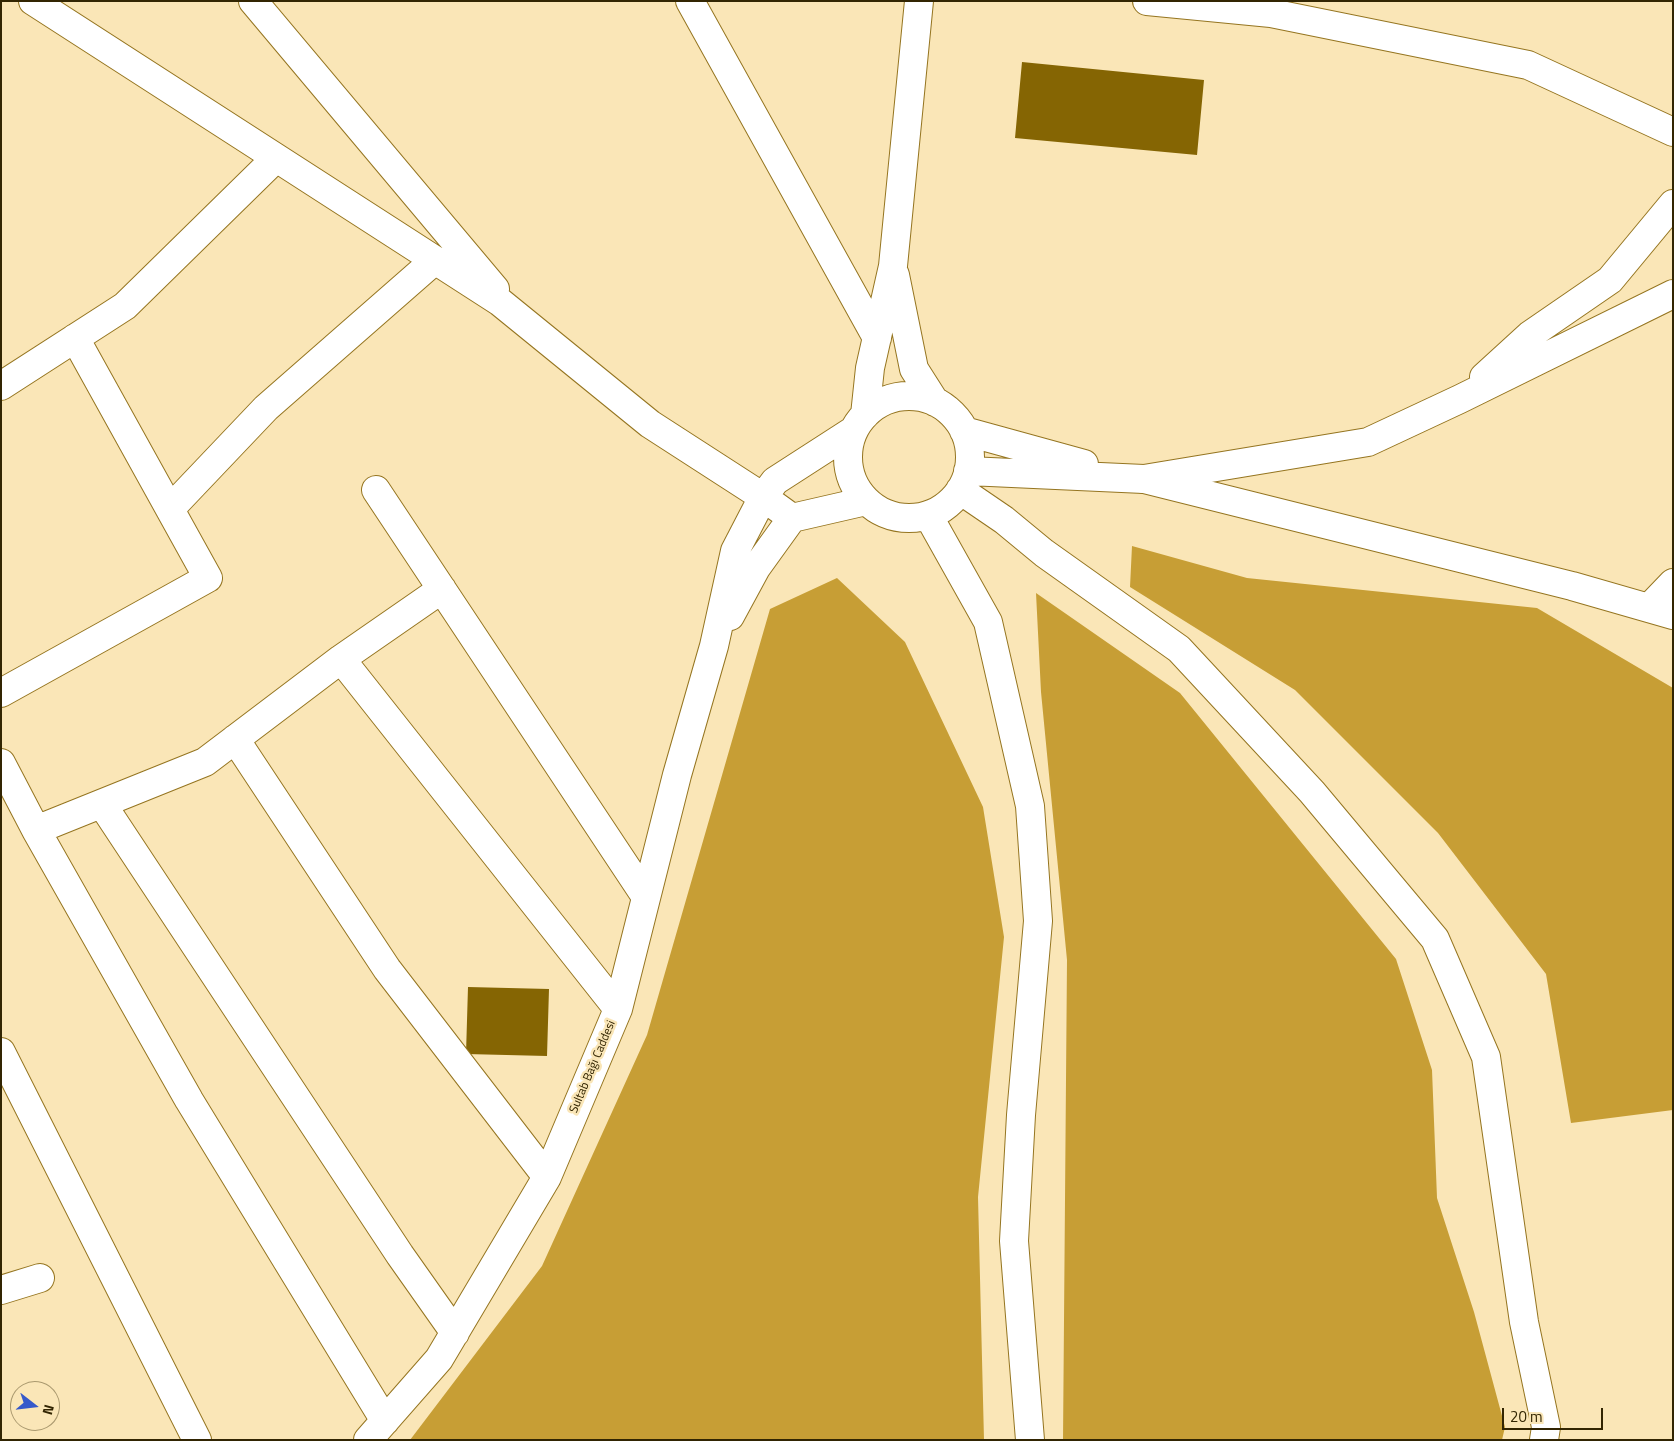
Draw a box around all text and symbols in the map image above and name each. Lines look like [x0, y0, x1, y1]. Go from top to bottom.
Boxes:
street label: Sultab Bağı Caddesi [567, 1019, 619, 1115]
north arrow [10, 1381, 60, 1431]
scale bar [1504, 1398, 1605, 1430]
text: N [38, 1402, 60, 1418]
text: 20 m [1510, 1405, 1543, 1428]

